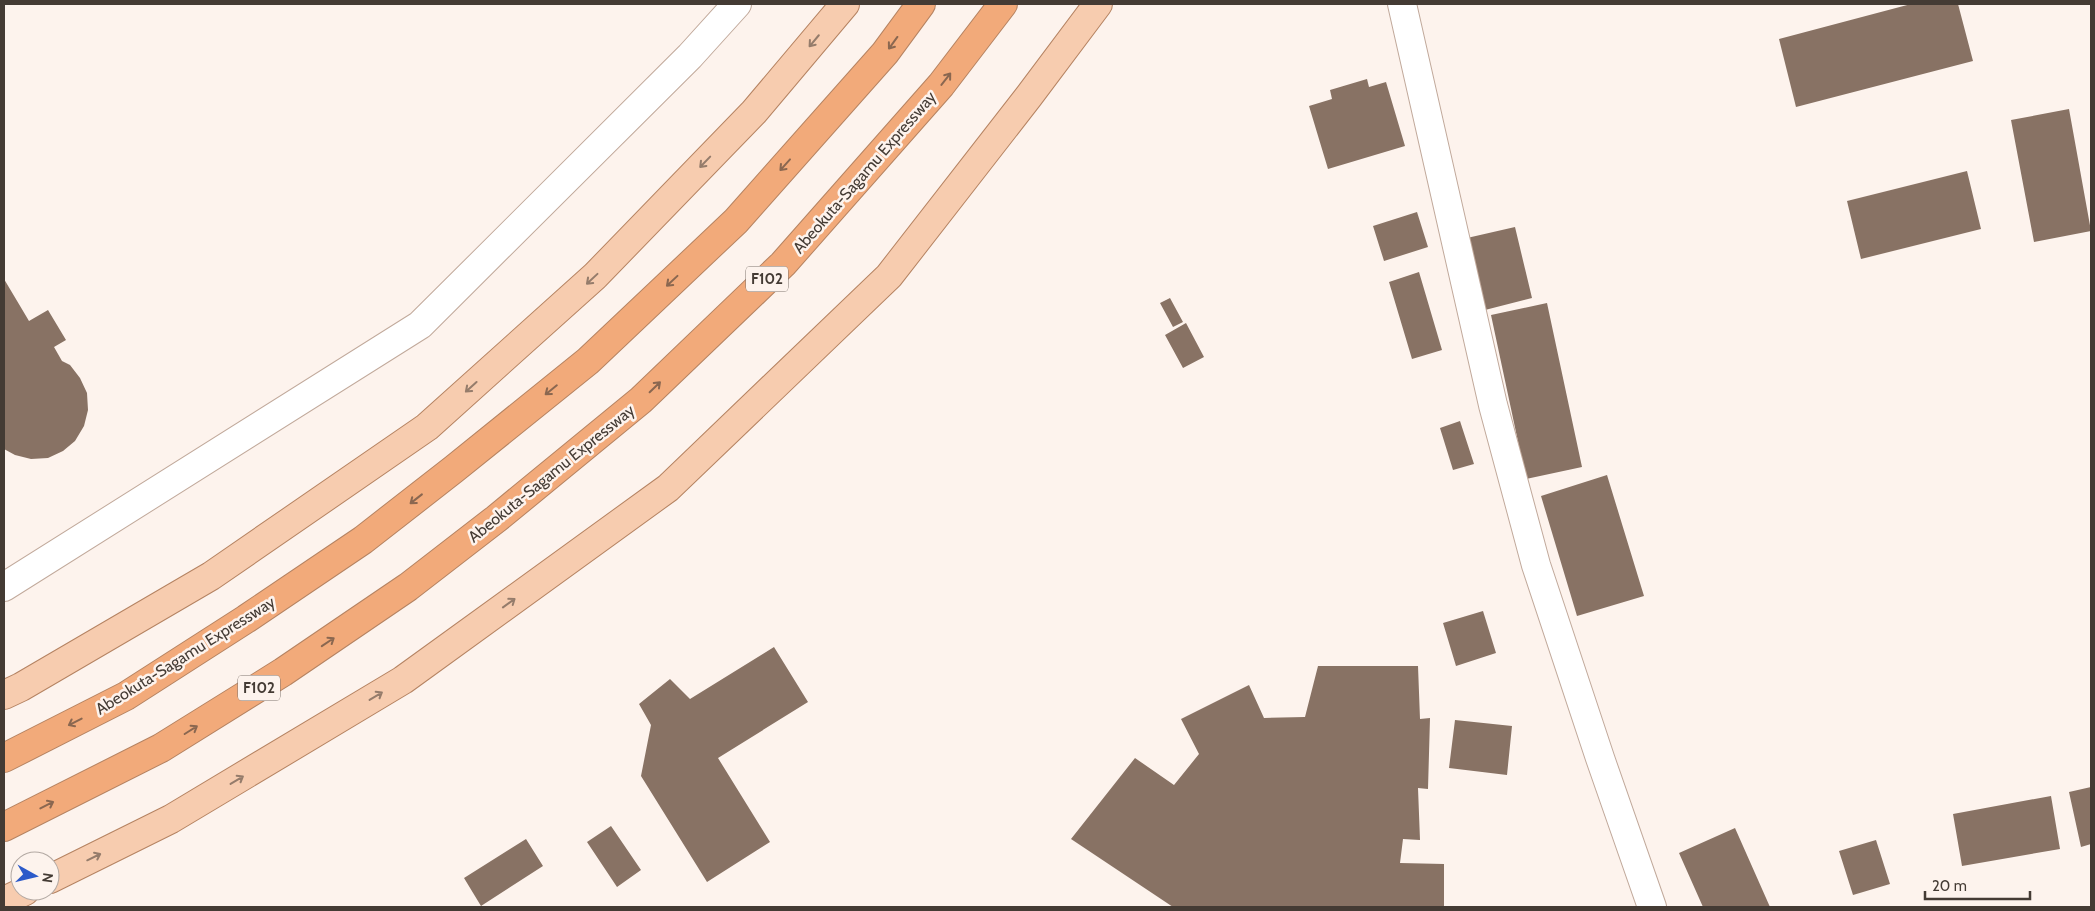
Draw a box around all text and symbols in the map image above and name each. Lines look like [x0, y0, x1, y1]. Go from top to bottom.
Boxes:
one-way arrow [808, 34, 819, 47]
one-way arrow [887, 36, 898, 49]
one-way arrow [940, 72, 951, 85]
street label: Abeokuta-Sagamu Expressway [789, 88, 940, 257]
one-way arrow [699, 156, 712, 168]
one-way arrow [779, 159, 791, 172]
road number: F102 [746, 266, 788, 292]
one-way arrow [586, 273, 599, 285]
one-way arrow [665, 275, 678, 287]
one-way arrow [465, 381, 478, 393]
one-way arrow [648, 381, 661, 393]
one-way arrow [545, 385, 558, 396]
street label: Abeokuta-Sagamu Expressway [464, 400, 638, 546]
one-way arrow [410, 493, 423, 504]
street label: Abeokuta-Sagamu Expressway [92, 592, 279, 719]
one-way arrow [502, 598, 516, 608]
one-way arrow [321, 637, 335, 647]
road number: F102 [238, 676, 280, 700]
one-way arrow [368, 691, 382, 701]
one-way arrow [68, 718, 83, 727]
one-way arrow [184, 724, 198, 734]
one-way arrow [229, 775, 243, 785]
one-way arrow [40, 800, 55, 810]
north arrow [10, 851, 60, 901]
one-way arrow [86, 852, 101, 861]
scale bar [1925, 868, 2030, 900]
text: N [38, 872, 57, 884]
text: 20 m [1932, 877, 1967, 895]

